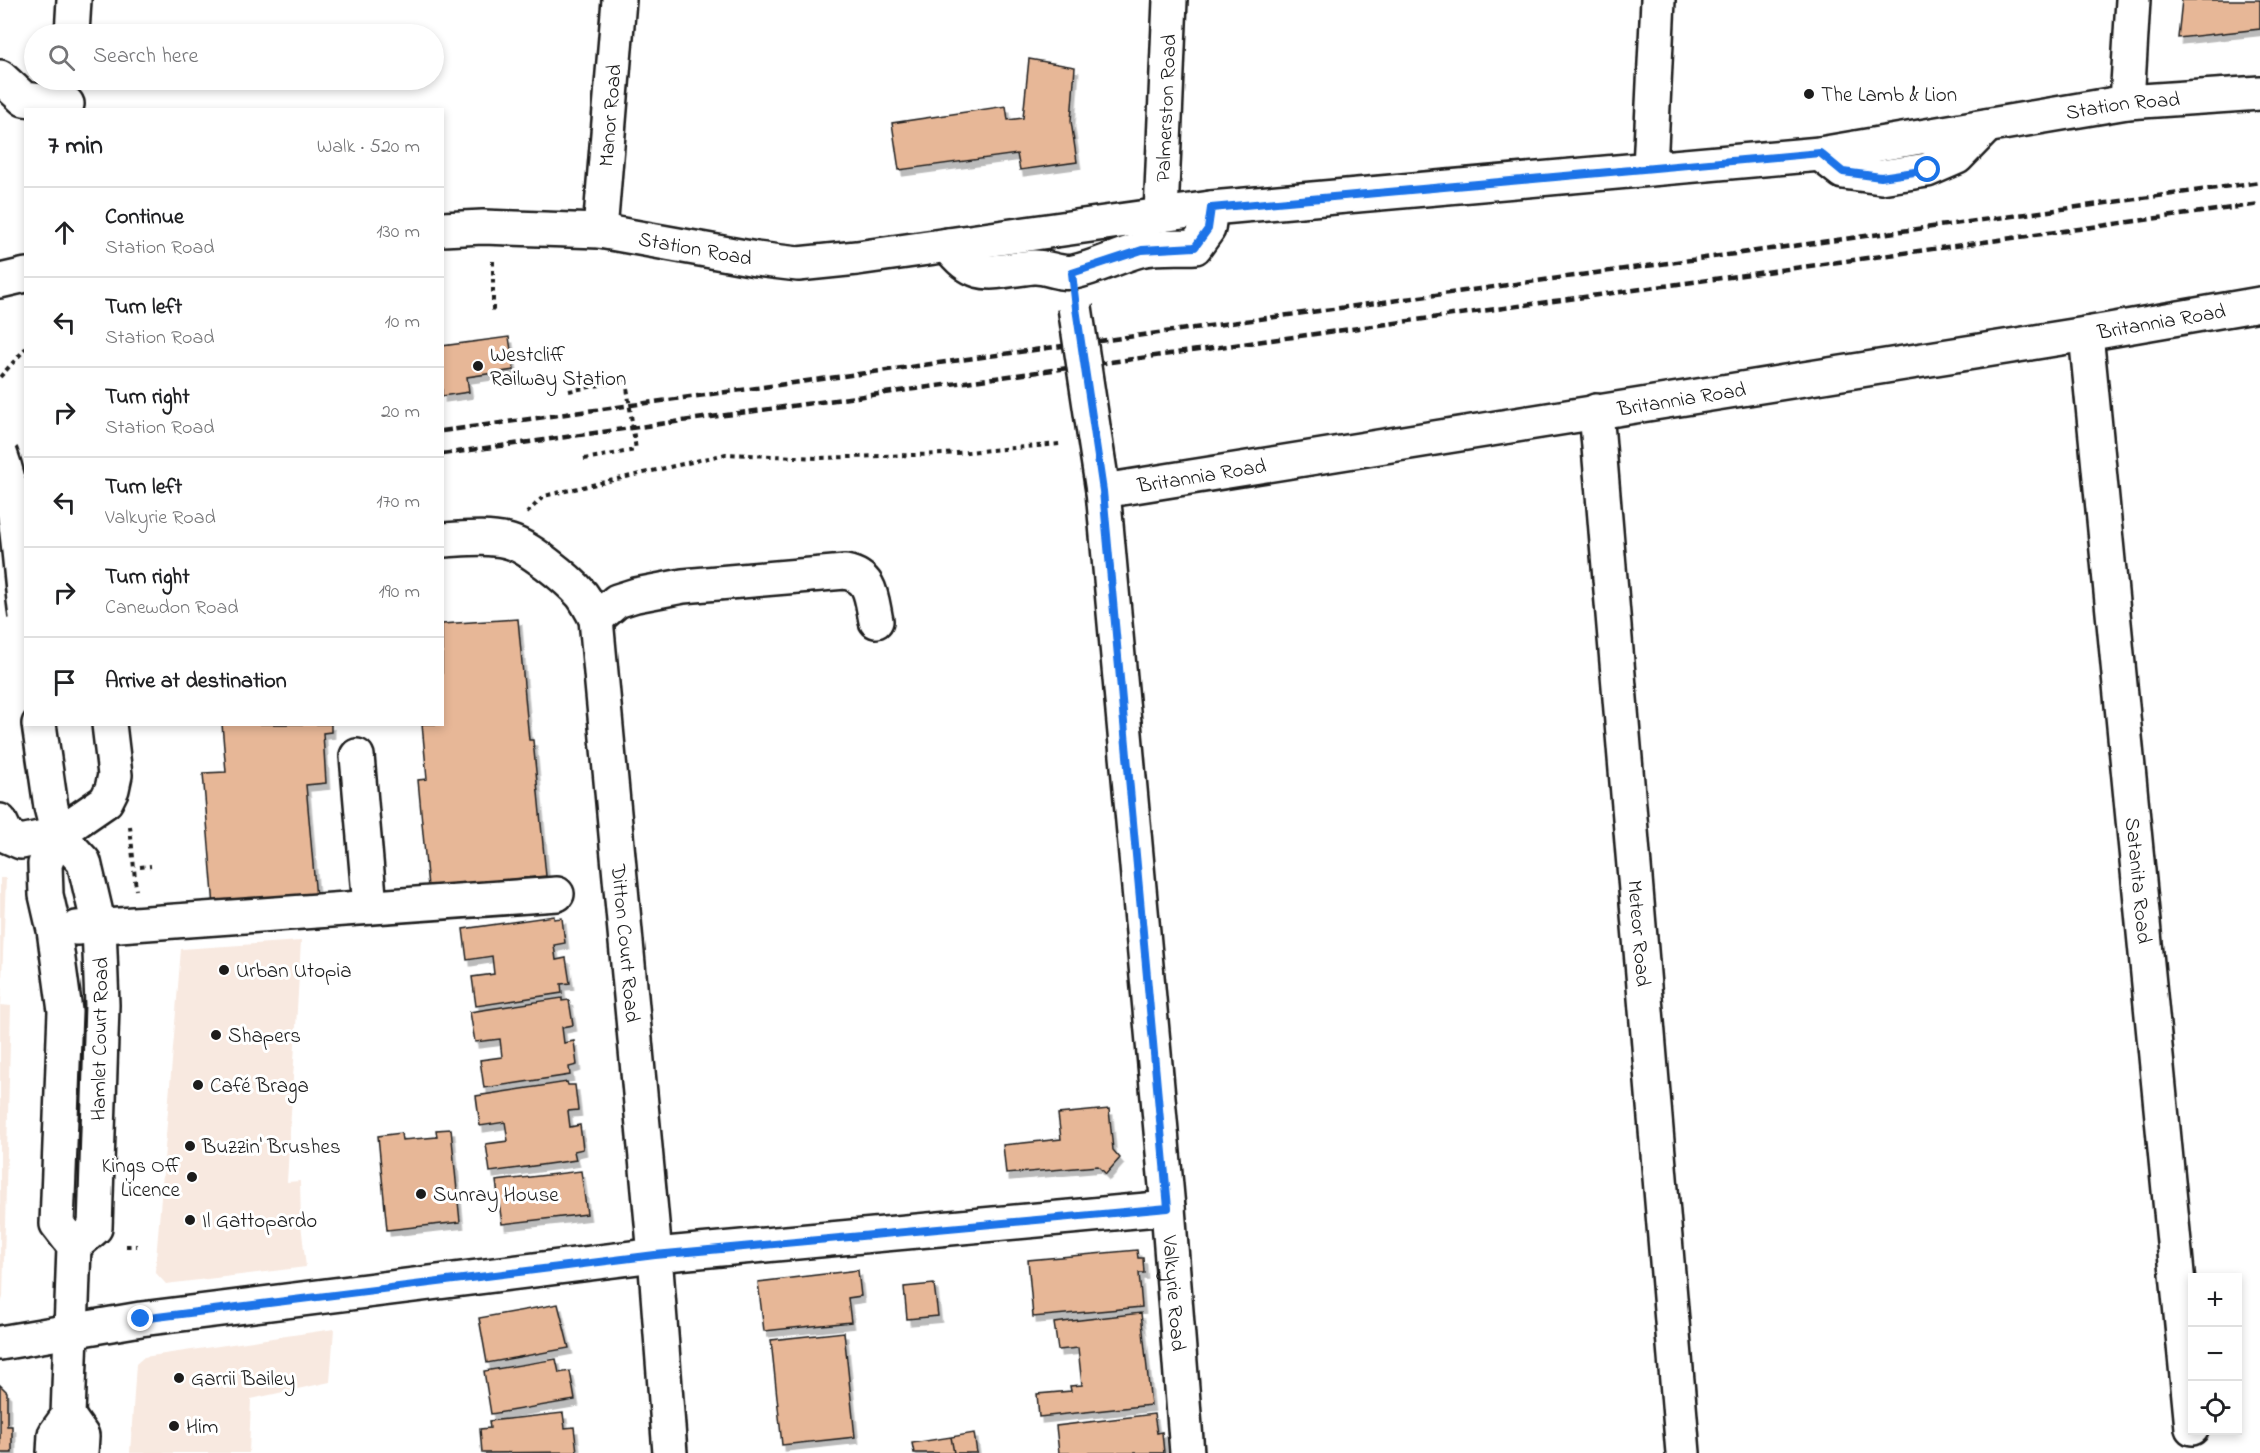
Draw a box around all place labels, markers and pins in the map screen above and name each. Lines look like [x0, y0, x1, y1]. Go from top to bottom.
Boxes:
place label: The Lamb & Lion [1821, 81, 1957, 111]
marker: The Lamb & Lion [1802, 87, 1816, 101]
place label: Westcliff Railway Station [490, 341, 626, 397]
marker: Westcliff Railway Station [471, 359, 485, 373]
place label: Urban Utopia [236, 957, 352, 987]
marker: Urban Utopia [217, 963, 231, 977]
place label: Shapers [228, 1022, 301, 1052]
marker: Shapers [209, 1028, 223, 1042]
place label: Café Braga [210, 1072, 309, 1104]
marker: Café Braga [191, 1078, 205, 1092]
place label: Buzzin' Brushes [201, 1133, 341, 1163]
marker: Buzzin' Brushes [183, 1139, 197, 1153]
place label: Kings Off Licence [101, 1152, 181, 1206]
marker: Kings Off Licence [185, 1170, 199, 1184]
place label: Sunray House [433, 1181, 559, 1213]
marker: Sunray House [414, 1187, 428, 1201]
place label: Il Gattopardo [202, 1207, 317, 1237]
marker: Il Gattopardo [183, 1213, 197, 1227]
place label: Garrii Bailey [191, 1365, 295, 1397]
marker: Garrii Bailey [172, 1371, 186, 1385]
place label: Him [186, 1413, 218, 1443]
marker: Him [167, 1419, 181, 1433]

